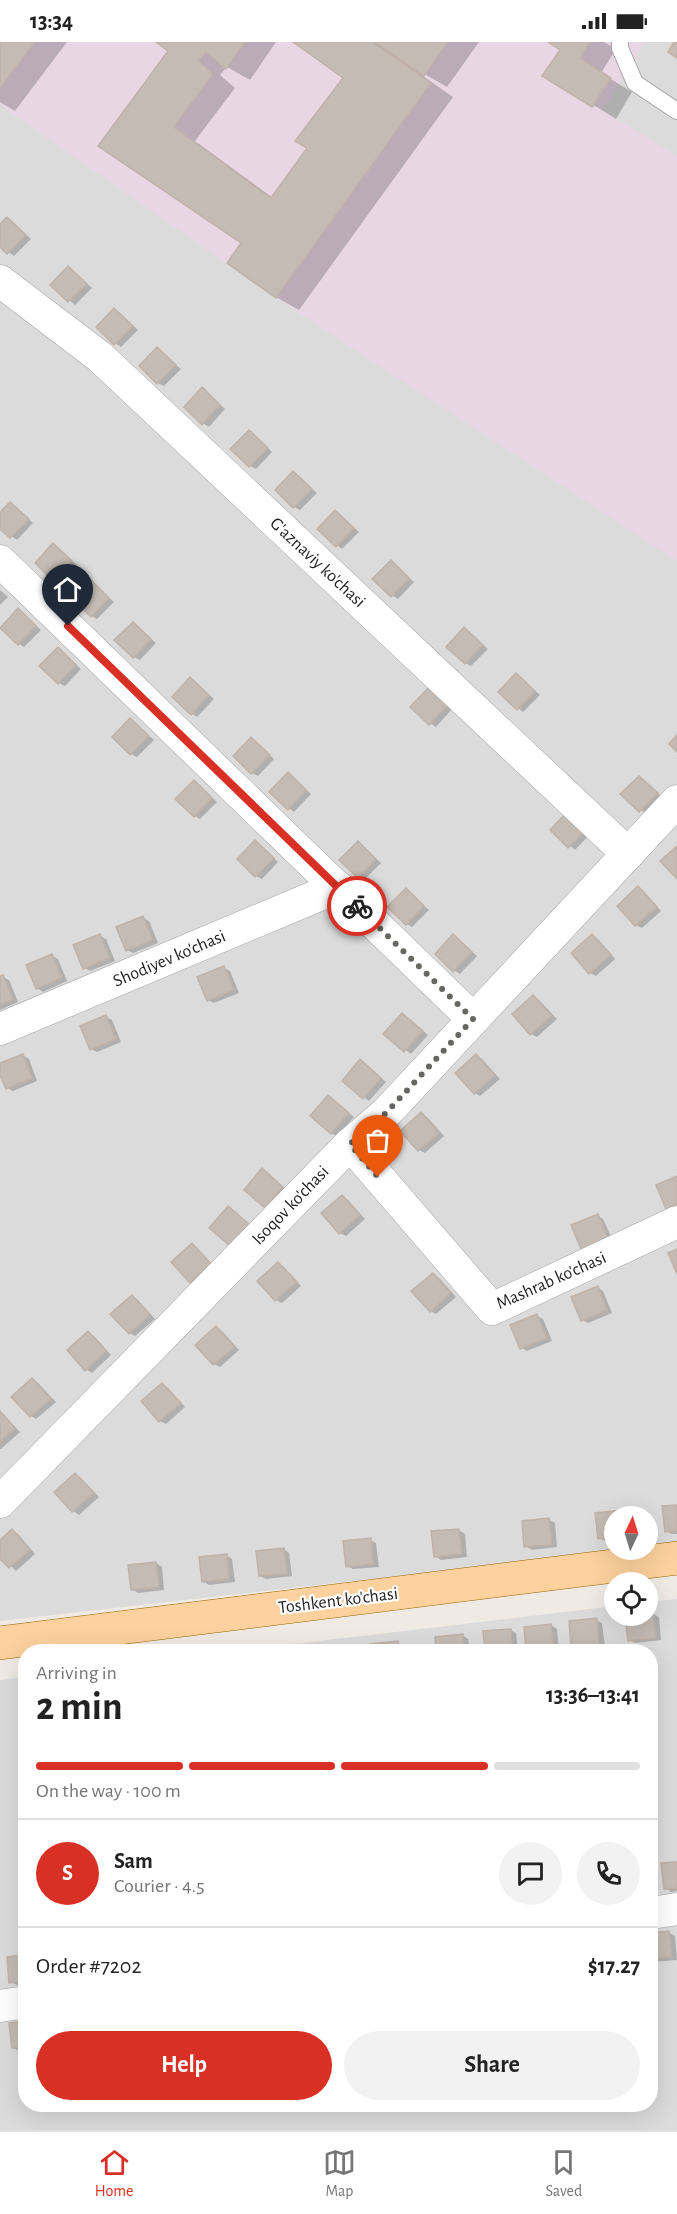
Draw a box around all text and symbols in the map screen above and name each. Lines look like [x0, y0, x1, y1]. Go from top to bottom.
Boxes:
text: 13:34 [30, 10, 73, 32]
street label: G'aznaviy ko'chasi [266, 514, 368, 611]
pin [42, 564, 93, 626]
icon: home [51, 573, 84, 606]
courier [327, 876, 387, 936]
icon: bike [341, 890, 374, 923]
street label: Shodiyev ko'chasi [111, 927, 228, 991]
pin [352, 1115, 403, 1177]
icon: bag [361, 1124, 394, 1157]
street label: Isoqov ko'chasi [249, 1163, 333, 1249]
street label: Mashrab ko'chasi [494, 1249, 609, 1313]
north arrow [604, 1506, 658, 1560]
map controls [604, 1506, 658, 1626]
button: locate [604, 1572, 658, 1626]
street label: Toshkent ko'chasi [277, 1585, 399, 1617]
text: Arriving in [36, 1663, 117, 1683]
text: 13:36–13:41 [546, 1684, 640, 1706]
text: 2 min [36, 1688, 123, 1727]
text: On the way · 100 m [36, 1781, 181, 1801]
button: chat [499, 1842, 562, 1905]
button: phone [577, 1842, 640, 1905]
text: Sam [114, 1850, 153, 1872]
text: S [62, 1862, 73, 1884]
text: Courier · 4.5 [114, 1876, 205, 1896]
text: Order #7202 [36, 1955, 142, 1977]
text: $17.27 [588, 1955, 640, 1977]
button: Help [36, 2031, 332, 2100]
button: Share [344, 2031, 640, 2100]
tab: Home [95, 2146, 133, 2201]
tab: Map [323, 2146, 356, 2201]
tab: Saved [546, 2146, 582, 2201]

